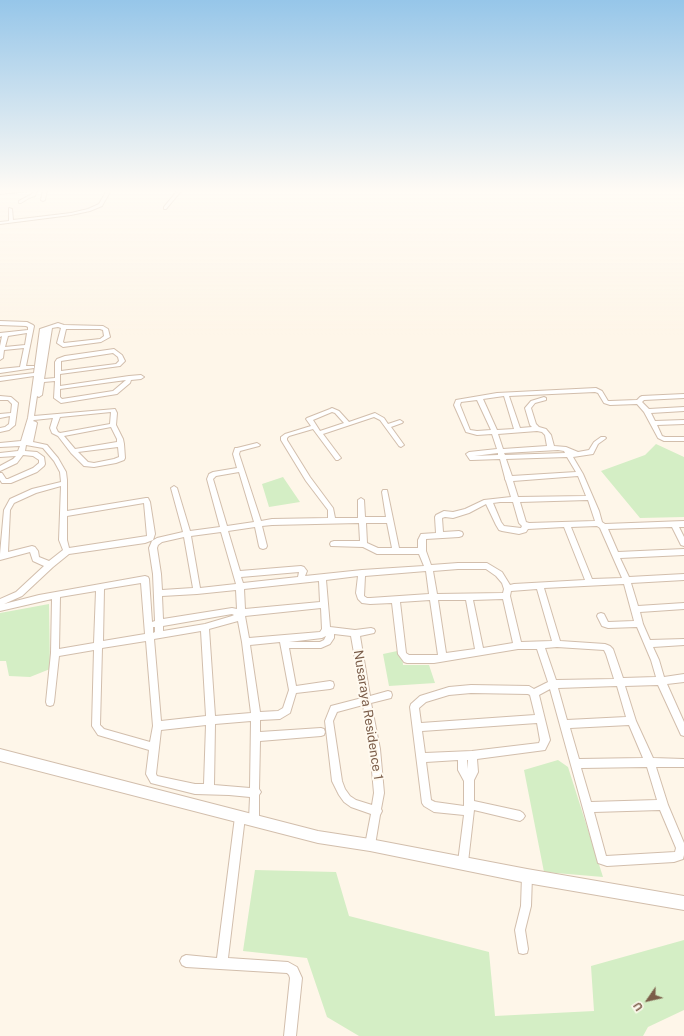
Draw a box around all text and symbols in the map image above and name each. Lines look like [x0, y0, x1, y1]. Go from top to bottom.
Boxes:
street label: Nusaraya Residence 1 [350, 649, 386, 781]
north arrow [628, 980, 668, 1020]
text: U [631, 1000, 645, 1013]

